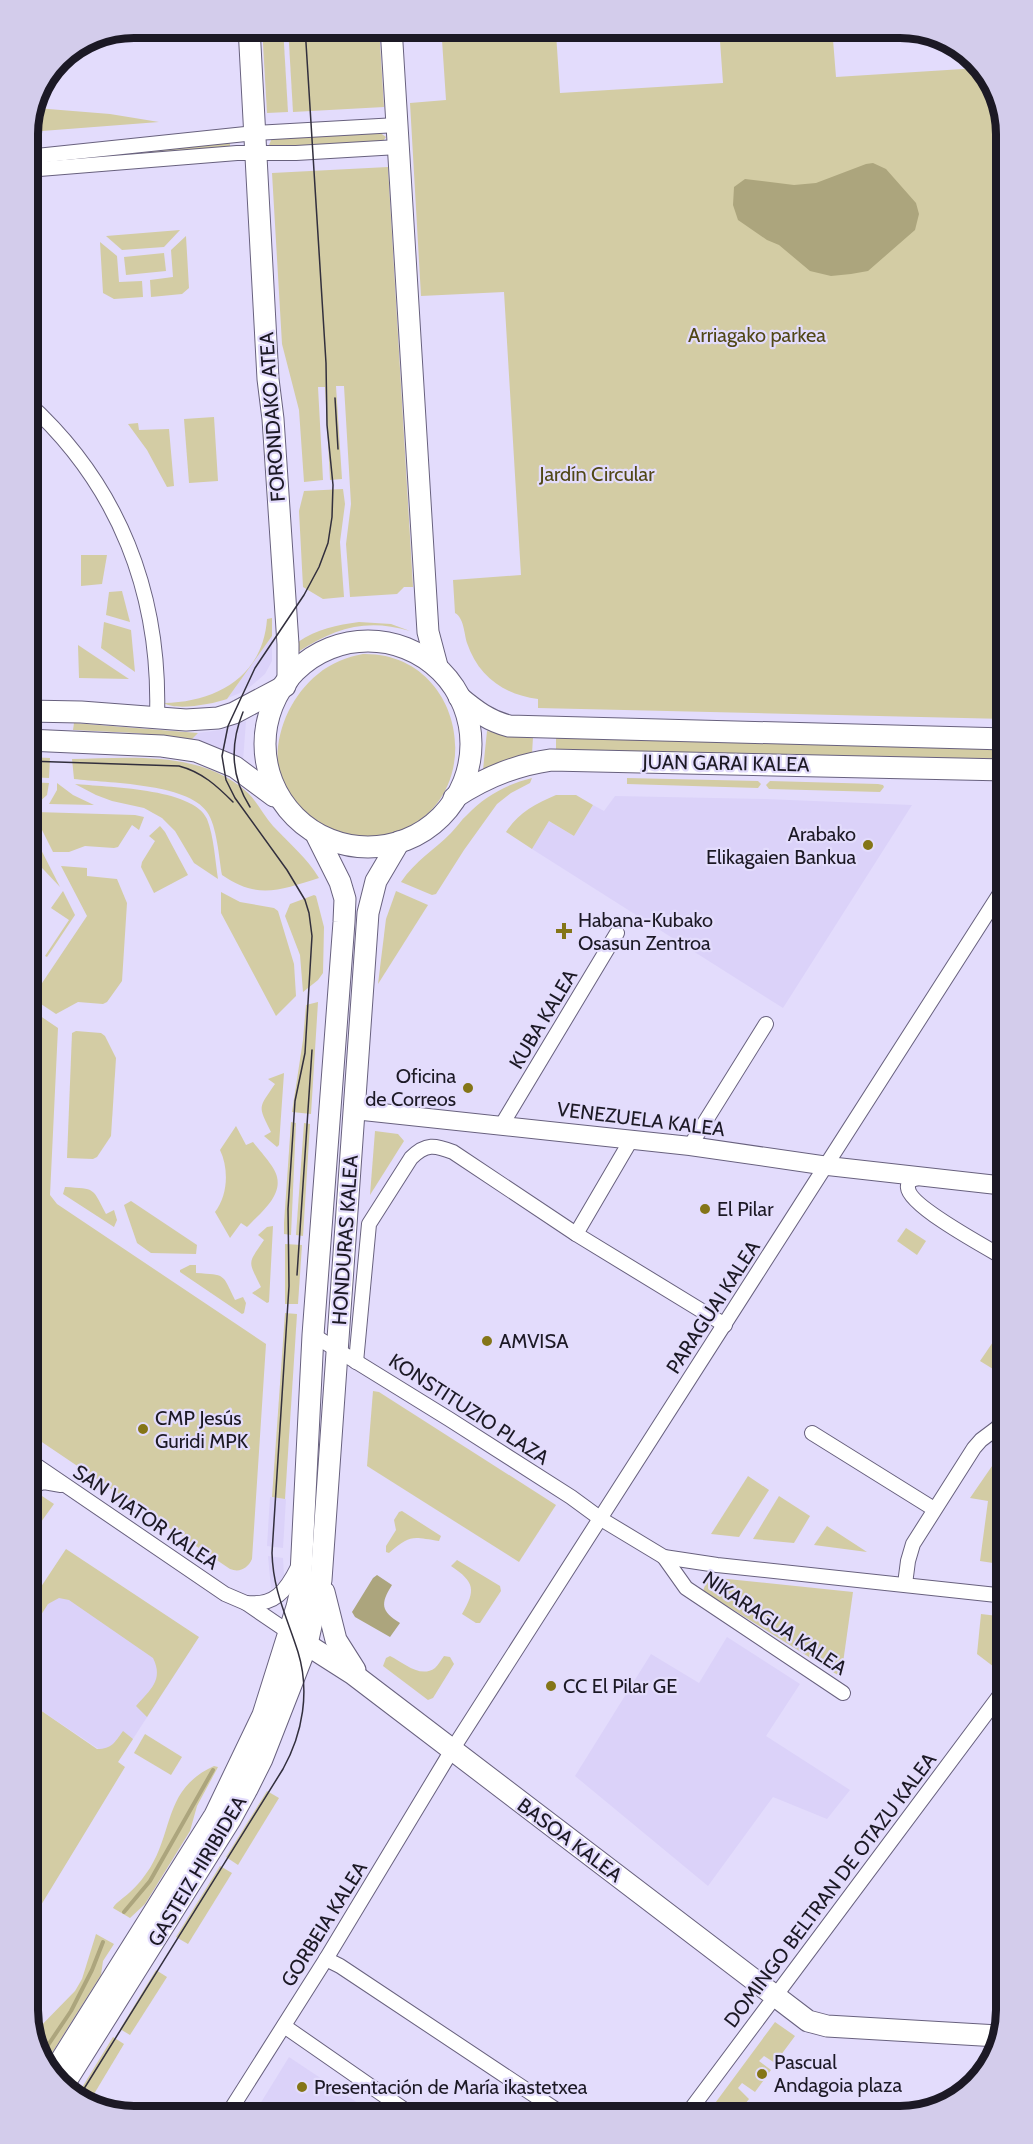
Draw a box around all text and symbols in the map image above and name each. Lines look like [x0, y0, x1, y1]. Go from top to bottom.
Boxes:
park label: Arriagako parkea [688, 323, 826, 347]
street label: FORONDAKO ATEA [254, 331, 290, 503]
park label: Jardín Circular [538, 462, 655, 486]
street label: JUAN GARAI KALEA [641, 750, 810, 776]
place label: Arabako Elikagaien Bankua [706, 822, 856, 869]
marker: Arabako Elikagaien Bankua [861, 838, 875, 852]
place label: Habana-Kubako Osasun Zentroa [578, 908, 713, 955]
marker: Habana-Kubako Osasun Zentroa [555, 922, 573, 940]
street label: KUBA KALEA [504, 964, 582, 1073]
place label: Oficina de Correos [365, 1064, 456, 1111]
marker: Oficina de Correos [461, 1081, 475, 1095]
street label: VENEZUELA KALEA [556, 1097, 727, 1141]
street label: HONDURAS KALEA [327, 1154, 363, 1326]
place label: El Pilar [717, 1197, 774, 1221]
marker: El Pilar [698, 1202, 712, 1216]
street label: PARAGUAI KALEA [661, 1235, 765, 1378]
place label: AMVISA [499, 1329, 569, 1353]
marker: AMVISA [480, 1334, 494, 1348]
street label: KONSTITUZIO PLAZA [385, 1348, 554, 1470]
place label: CMP Jesús Guridi MPK [155, 1406, 249, 1453]
marker: CMP Jesús Guridi MPK [136, 1422, 150, 1436]
street label: SAN VIATOR KALEA [69, 1459, 224, 1575]
street label: NIKARAGUA KALEA [698, 1566, 852, 1680]
place label: CC El Pilar GE [563, 1674, 677, 1698]
marker: CC El Pilar GE [544, 1679, 558, 1693]
street label: DOMINGO BELTRAN DE OTAZU KALEA [719, 1747, 942, 2032]
street label: GASTEIZ HIRIBIDEA [143, 1791, 252, 1951]
street label: BASOA KALEA [513, 1793, 628, 1888]
street label: GORBEIA KALEA [276, 1856, 372, 1991]
place label: Pascual Andagoia plaza [774, 2050, 902, 2097]
marker: Pascual Andagoia plaza [755, 2067, 769, 2081]
place label: Presentación de María ikastetxea [314, 2075, 588, 2099]
marker: Presentación de María ikastetxea [295, 2080, 309, 2094]

